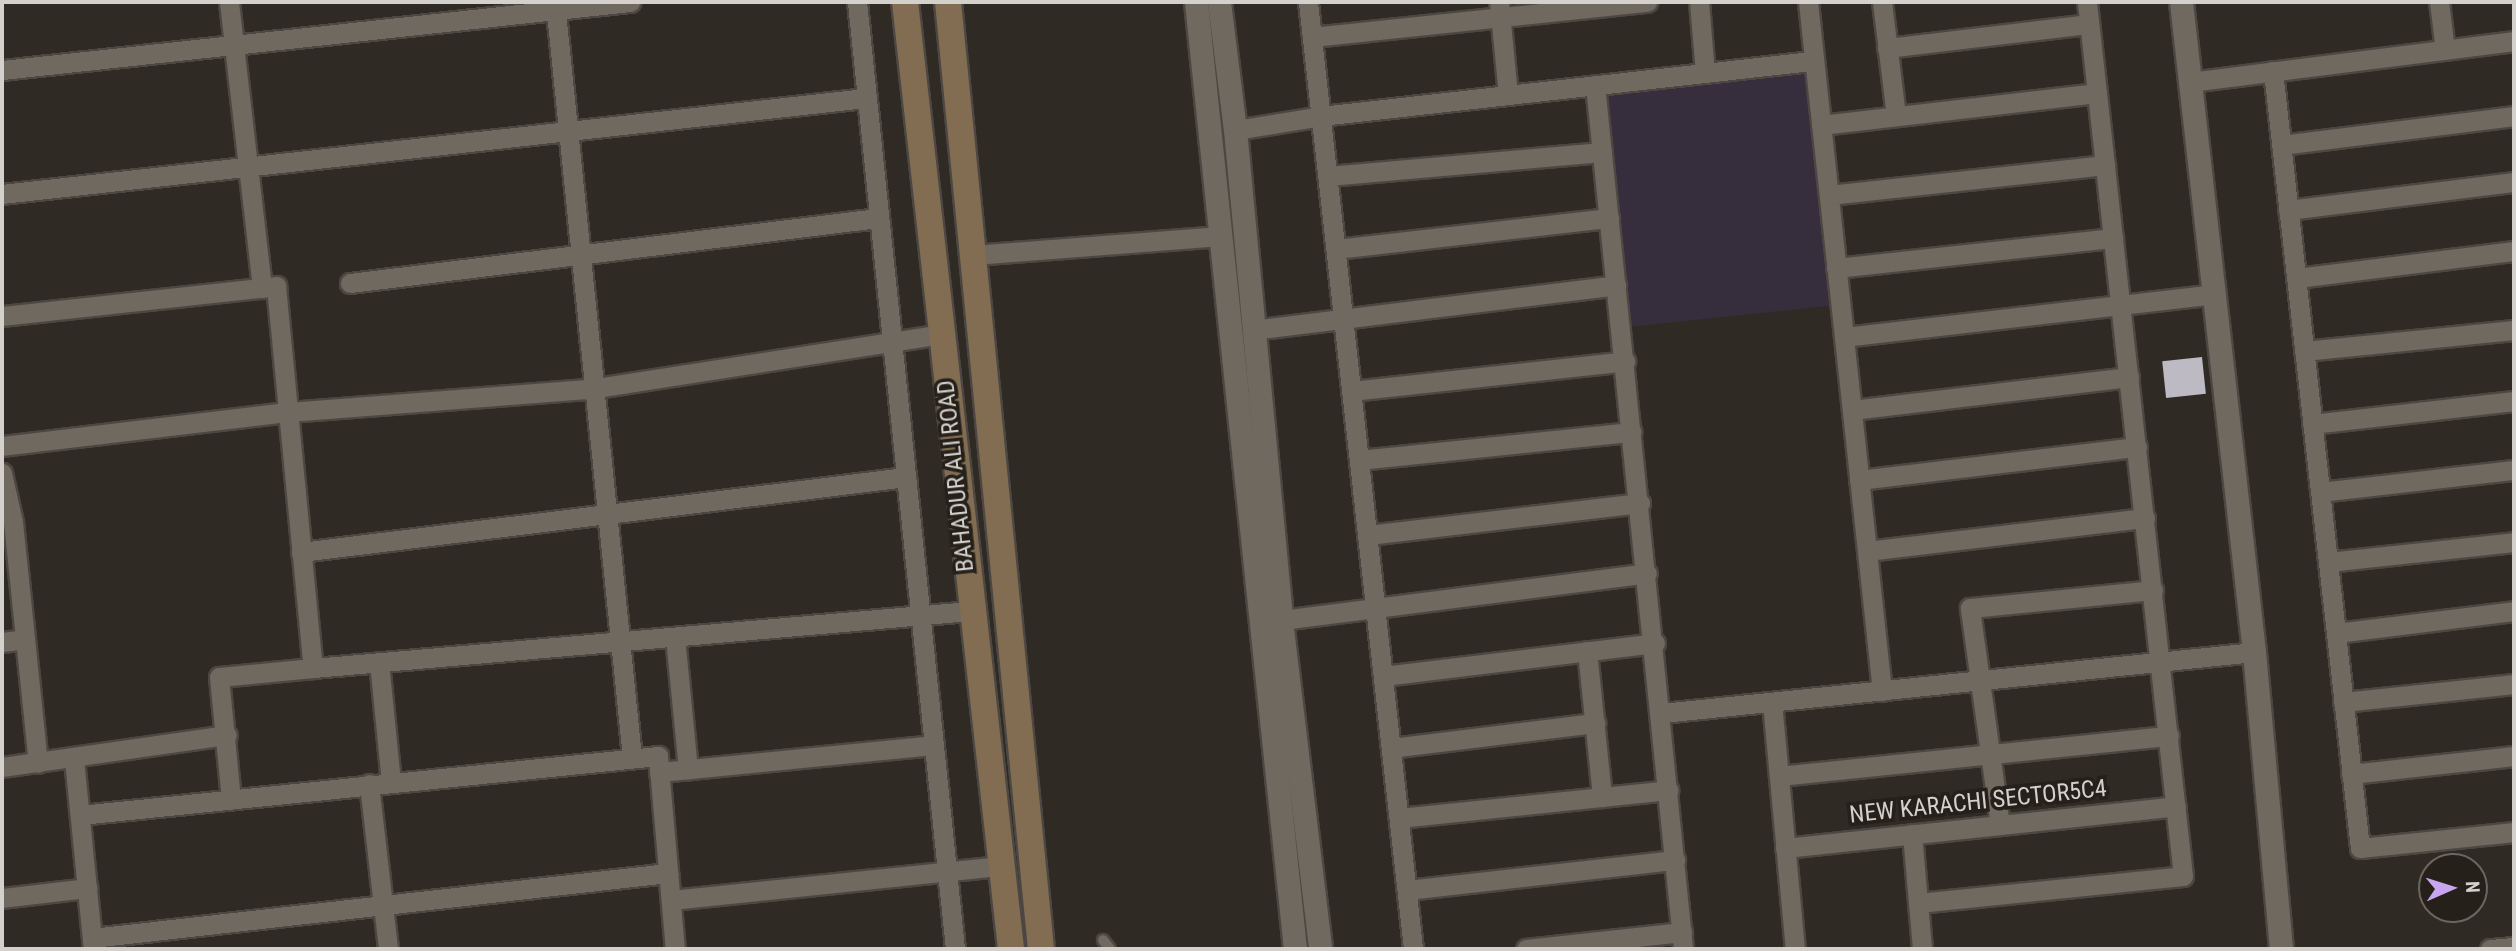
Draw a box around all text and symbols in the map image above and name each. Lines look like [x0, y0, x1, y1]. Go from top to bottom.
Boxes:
street label: BAHADUR ALI ROAD [932, 379, 980, 573]
street label: NEW KARACHI SECTOR5C4 [1848, 774, 2108, 830]
north arrow [2418, 853, 2488, 923]
text: N [2461, 881, 2484, 893]

